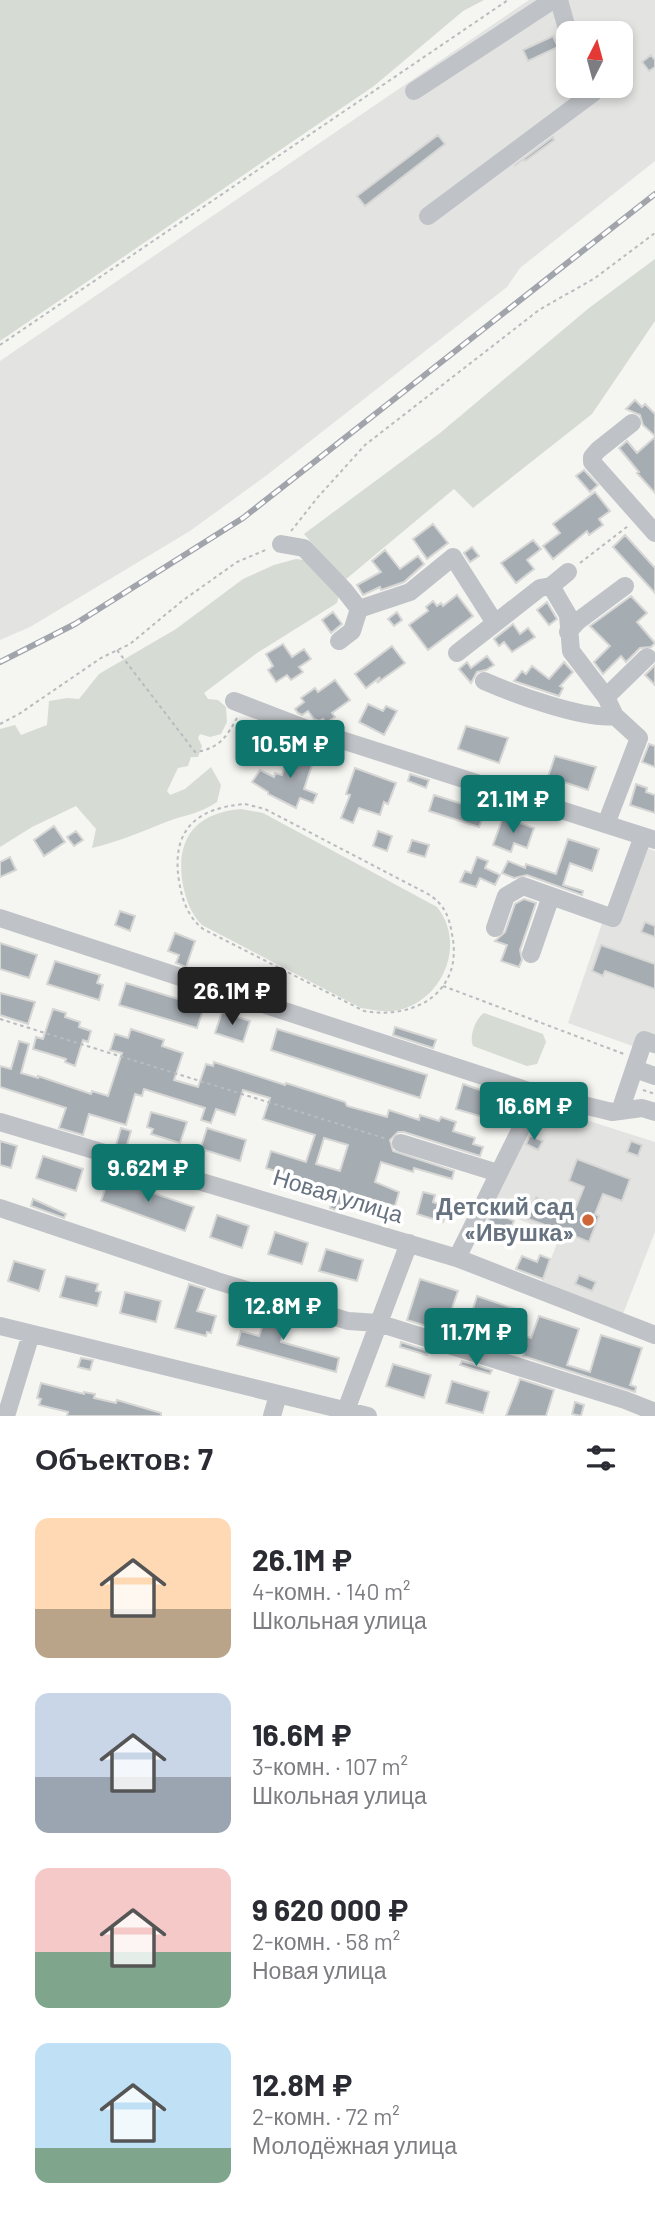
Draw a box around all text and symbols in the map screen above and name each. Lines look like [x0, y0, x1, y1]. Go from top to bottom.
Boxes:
north arrow [556, 21, 634, 98]
map controls [556, 21, 633, 98]
pin: 10.5M ₽ [225, 720, 355, 780]
text: 10.5M ₽ [251, 729, 329, 757]
pin: 21.1M ₽ [448, 776, 578, 835]
text: 21.1M ₽ [477, 784, 549, 812]
pin: 26.1M ₽ [167, 968, 297, 1027]
text: 26.1M ₽ [194, 976, 270, 1004]
pin: 16.6M ₽ [469, 1082, 599, 1142]
text: 16.6M ₽ [496, 1091, 572, 1119]
pin: 9.62M ₽ [83, 1144, 213, 1204]
text: 9.62M ₽ [108, 1153, 188, 1181]
street label: Новая улица [270, 1162, 407, 1228]
place label: Детский сад «Ивушка» [436, 1192, 574, 1246]
marker: Детский сад «Ивушка» [580, 1212, 596, 1228]
pin: 12.8M ₽ [218, 1282, 348, 1342]
text: 12.8M ₽ [245, 1291, 321, 1319]
pin: 11.7M ₽ [411, 1308, 541, 1368]
text: 11.7M ₽ [440, 1317, 512, 1345]
icon: filters [582, 1439, 620, 1477]
text: Объектов: 7 [35, 1440, 213, 1476]
text: 26.1M ₽ [252, 1541, 352, 1577]
icon: home [91, 1546, 175, 1630]
text: 4-комн. · 140 m² [252, 1577, 411, 1605]
text: Школьная улица [252, 1606, 427, 1634]
text: 16.6M ₽ [252, 1716, 351, 1752]
icon: home [91, 1721, 175, 1805]
text: 3-комн. · 107 m² [252, 1752, 408, 1780]
text: Школьная улица [252, 1781, 427, 1809]
text: 9 620 000 ₽ [252, 1891, 408, 1927]
icon: home [91, 1896, 175, 1980]
text: 2-комн. · 58 m² [252, 1927, 400, 1955]
text: Новая улица [252, 1956, 386, 1984]
text: 12.8M ₽ [252, 2066, 352, 2102]
icon: home [91, 2071, 175, 2155]
text: 2-комн. · 72 m² [252, 2102, 400, 2130]
text: Молодёжная улица [252, 2131, 457, 2159]

